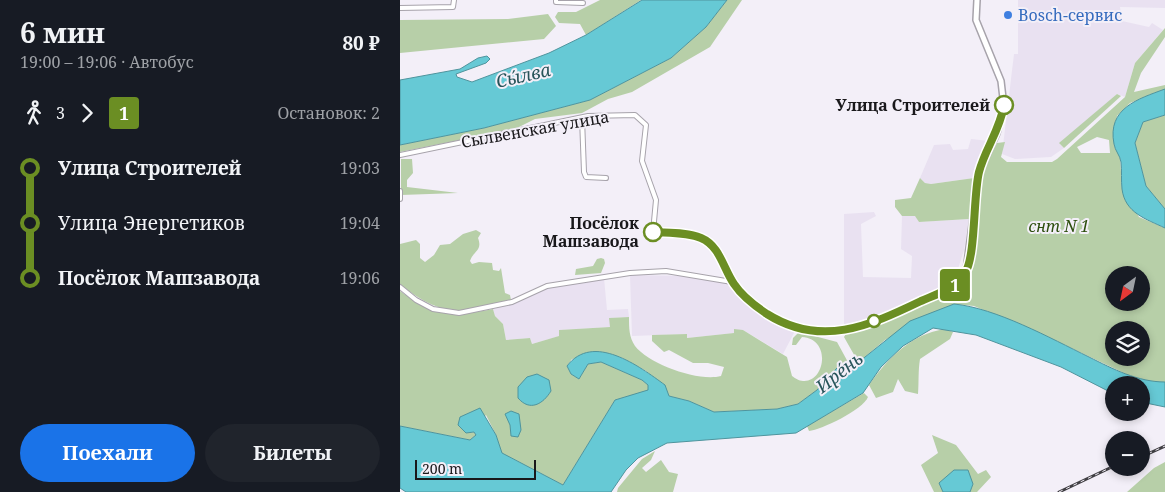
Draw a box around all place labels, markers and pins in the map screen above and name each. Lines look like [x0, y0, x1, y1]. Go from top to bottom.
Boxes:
place label: Bosch-сервис [1018, 4, 1122, 26]
marker: Bosch-сервис [1002, 9, 1014, 21]
place label: Улица Строителей [835, 94, 990, 116]
marker: Улица Строителей [994, 95, 1014, 115]
place label: Посёлок Машзавода [542, 212, 639, 252]
marker: Посёлок Машзавода [643, 222, 663, 242]
unlabelled marker [867, 314, 881, 328]

